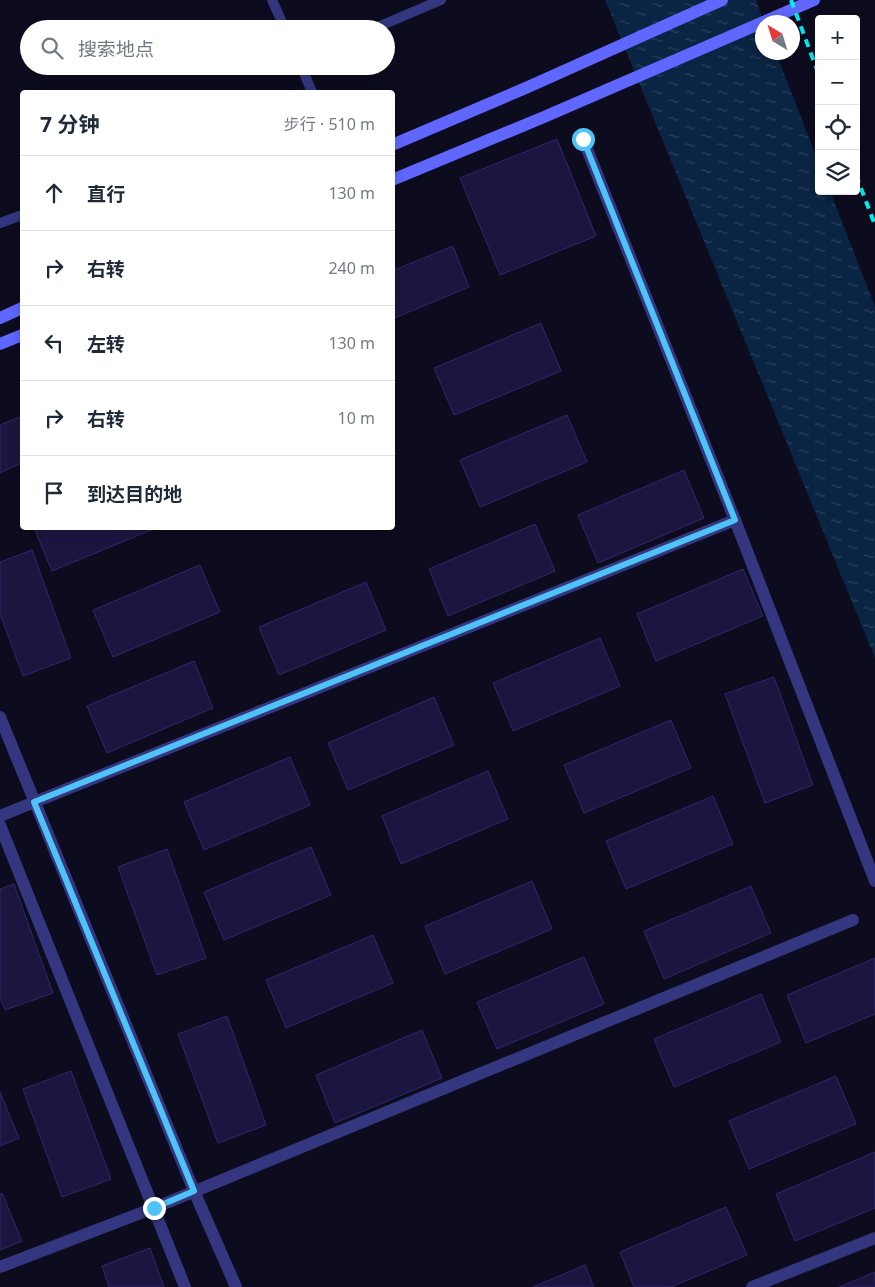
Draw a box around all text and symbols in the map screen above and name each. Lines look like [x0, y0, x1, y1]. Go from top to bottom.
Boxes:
north arrow [755, 15, 800, 60]
map controls [815, 15, 860, 195]
button: + [815, 15, 860, 60]
search box [20, 20, 395, 75]
icon: search [38, 34, 66, 62]
text: 搜索地点 [78, 36, 154, 62]
button: − [815, 60, 860, 105]
button: locate [815, 105, 860, 150]
text: 7 分钟 [40, 110, 99, 138]
text: 步行 · 510 m [284, 113, 375, 135]
route start [572, 128, 595, 151]
button: layers [815, 150, 860, 195]
icon: ahead [40, 179, 68, 207]
text: 直行 [87, 181, 125, 207]
text: 130 m [328, 182, 375, 204]
icon: right [40, 254, 68, 282]
text: 右转 [87, 256, 125, 282]
text: 240 m [328, 257, 375, 279]
icon: left [40, 329, 68, 357]
text: 左转 [87, 331, 125, 357]
text: 130 m [328, 332, 375, 354]
icon: right [40, 404, 68, 432]
text: 右转 [87, 406, 125, 432]
text: 10 m [338, 407, 375, 429]
icon: arrive [40, 479, 68, 507]
text: 到达目的地 [87, 481, 182, 507]
route end [143, 1197, 166, 1220]

